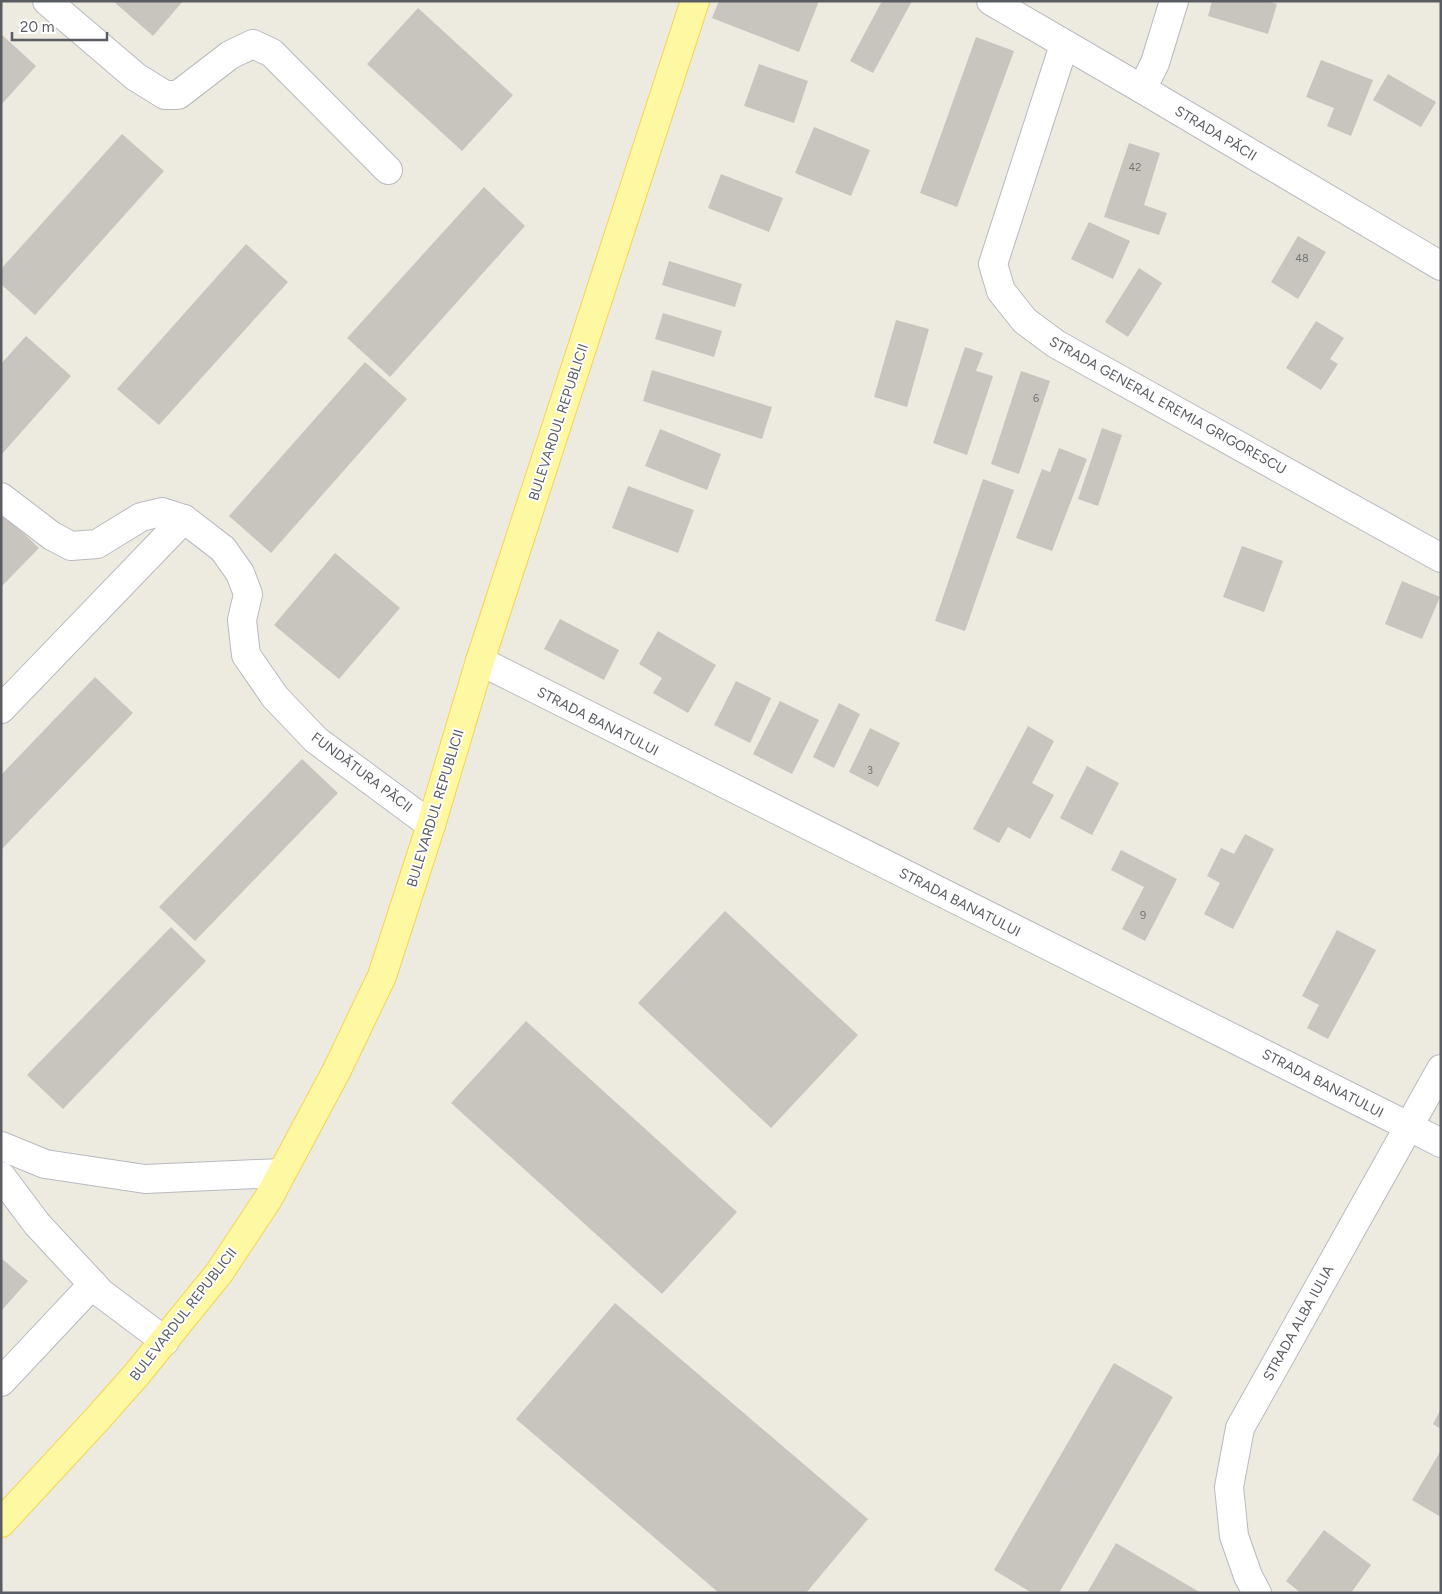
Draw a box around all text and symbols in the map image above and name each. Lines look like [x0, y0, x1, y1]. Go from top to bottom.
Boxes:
scale bar [12, 10, 108, 42]
text: 20 m [20, 18, 54, 36]
street label: STRADA PĂCII [1172, 102, 1260, 165]
house number: 42 [1129, 161, 1141, 174]
house number: 48 [1295, 252, 1309, 265]
street label: STRADA GENERAL EREMIA GRIGORESCU [1046, 333, 1289, 478]
street label: BULEVARDUL REPUBLICII [525, 342, 592, 503]
house number: 6 [1033, 392, 1039, 405]
street label: STRADA BANATULUI [534, 683, 661, 759]
street label: BULEVARDUL REPUBLICII [403, 727, 468, 889]
street label: FUNDĂTURA PĂCII [308, 729, 416, 816]
house number: 3 [867, 764, 873, 777]
street label: STRADA BANATULUI [896, 864, 1023, 940]
house number: 9 [1140, 909, 1146, 922]
street label: STRADA BANATULUI [1259, 1045, 1386, 1121]
street label: BULEVARDUL REPUBLICII [126, 1244, 241, 1384]
street label: STRADA ALBA IULIA [1260, 1262, 1338, 1384]

